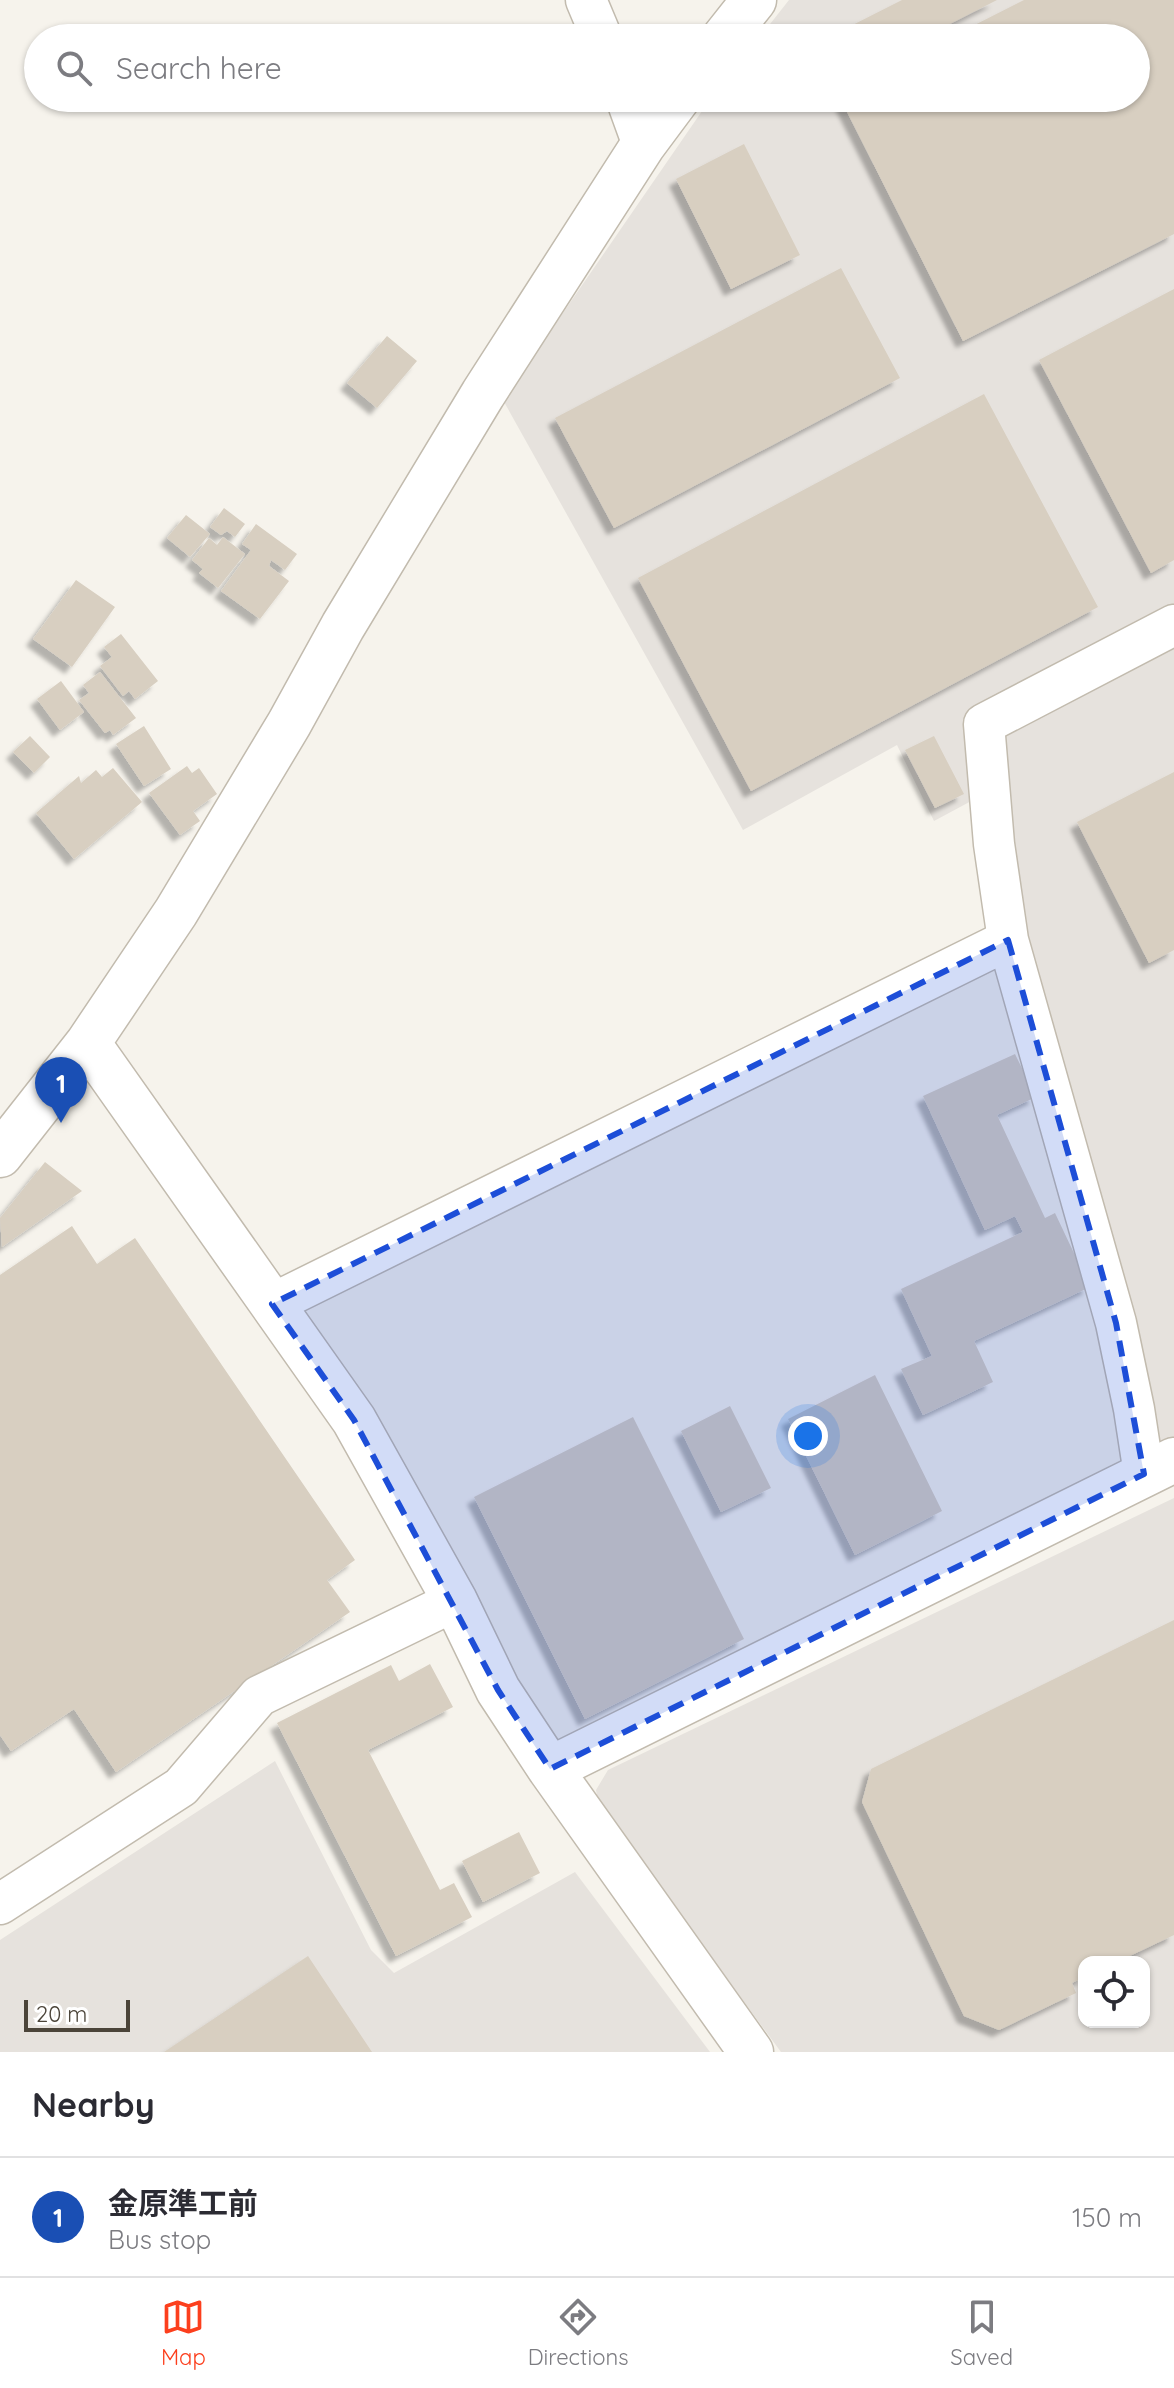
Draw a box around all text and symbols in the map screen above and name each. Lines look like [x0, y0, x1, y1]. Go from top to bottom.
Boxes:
search box [24, 24, 1150, 112]
icon: search [52, 46, 96, 90]
text: Search here [116, 49, 282, 87]
pin: 1 [35, 1057, 87, 1123]
your location [788, 1416, 828, 1456]
map controls [1078, 1956, 1150, 2028]
button: locate [1078, 1956, 1150, 2028]
scale bar [24, 1996, 130, 2032]
text: 20 m [36, 2000, 87, 2028]
text: Nearby [32, 2083, 155, 2126]
text: 金原準工前 [108, 2184, 258, 2222]
text: 1 [53, 2201, 63, 2234]
text: 150 m [1072, 2201, 1142, 2234]
text: Bus stop [108, 2223, 211, 2256]
tab: Map [161, 2295, 206, 2371]
tab: Directions [528, 2295, 628, 2371]
tab: Saved [950, 2295, 1013, 2371]

